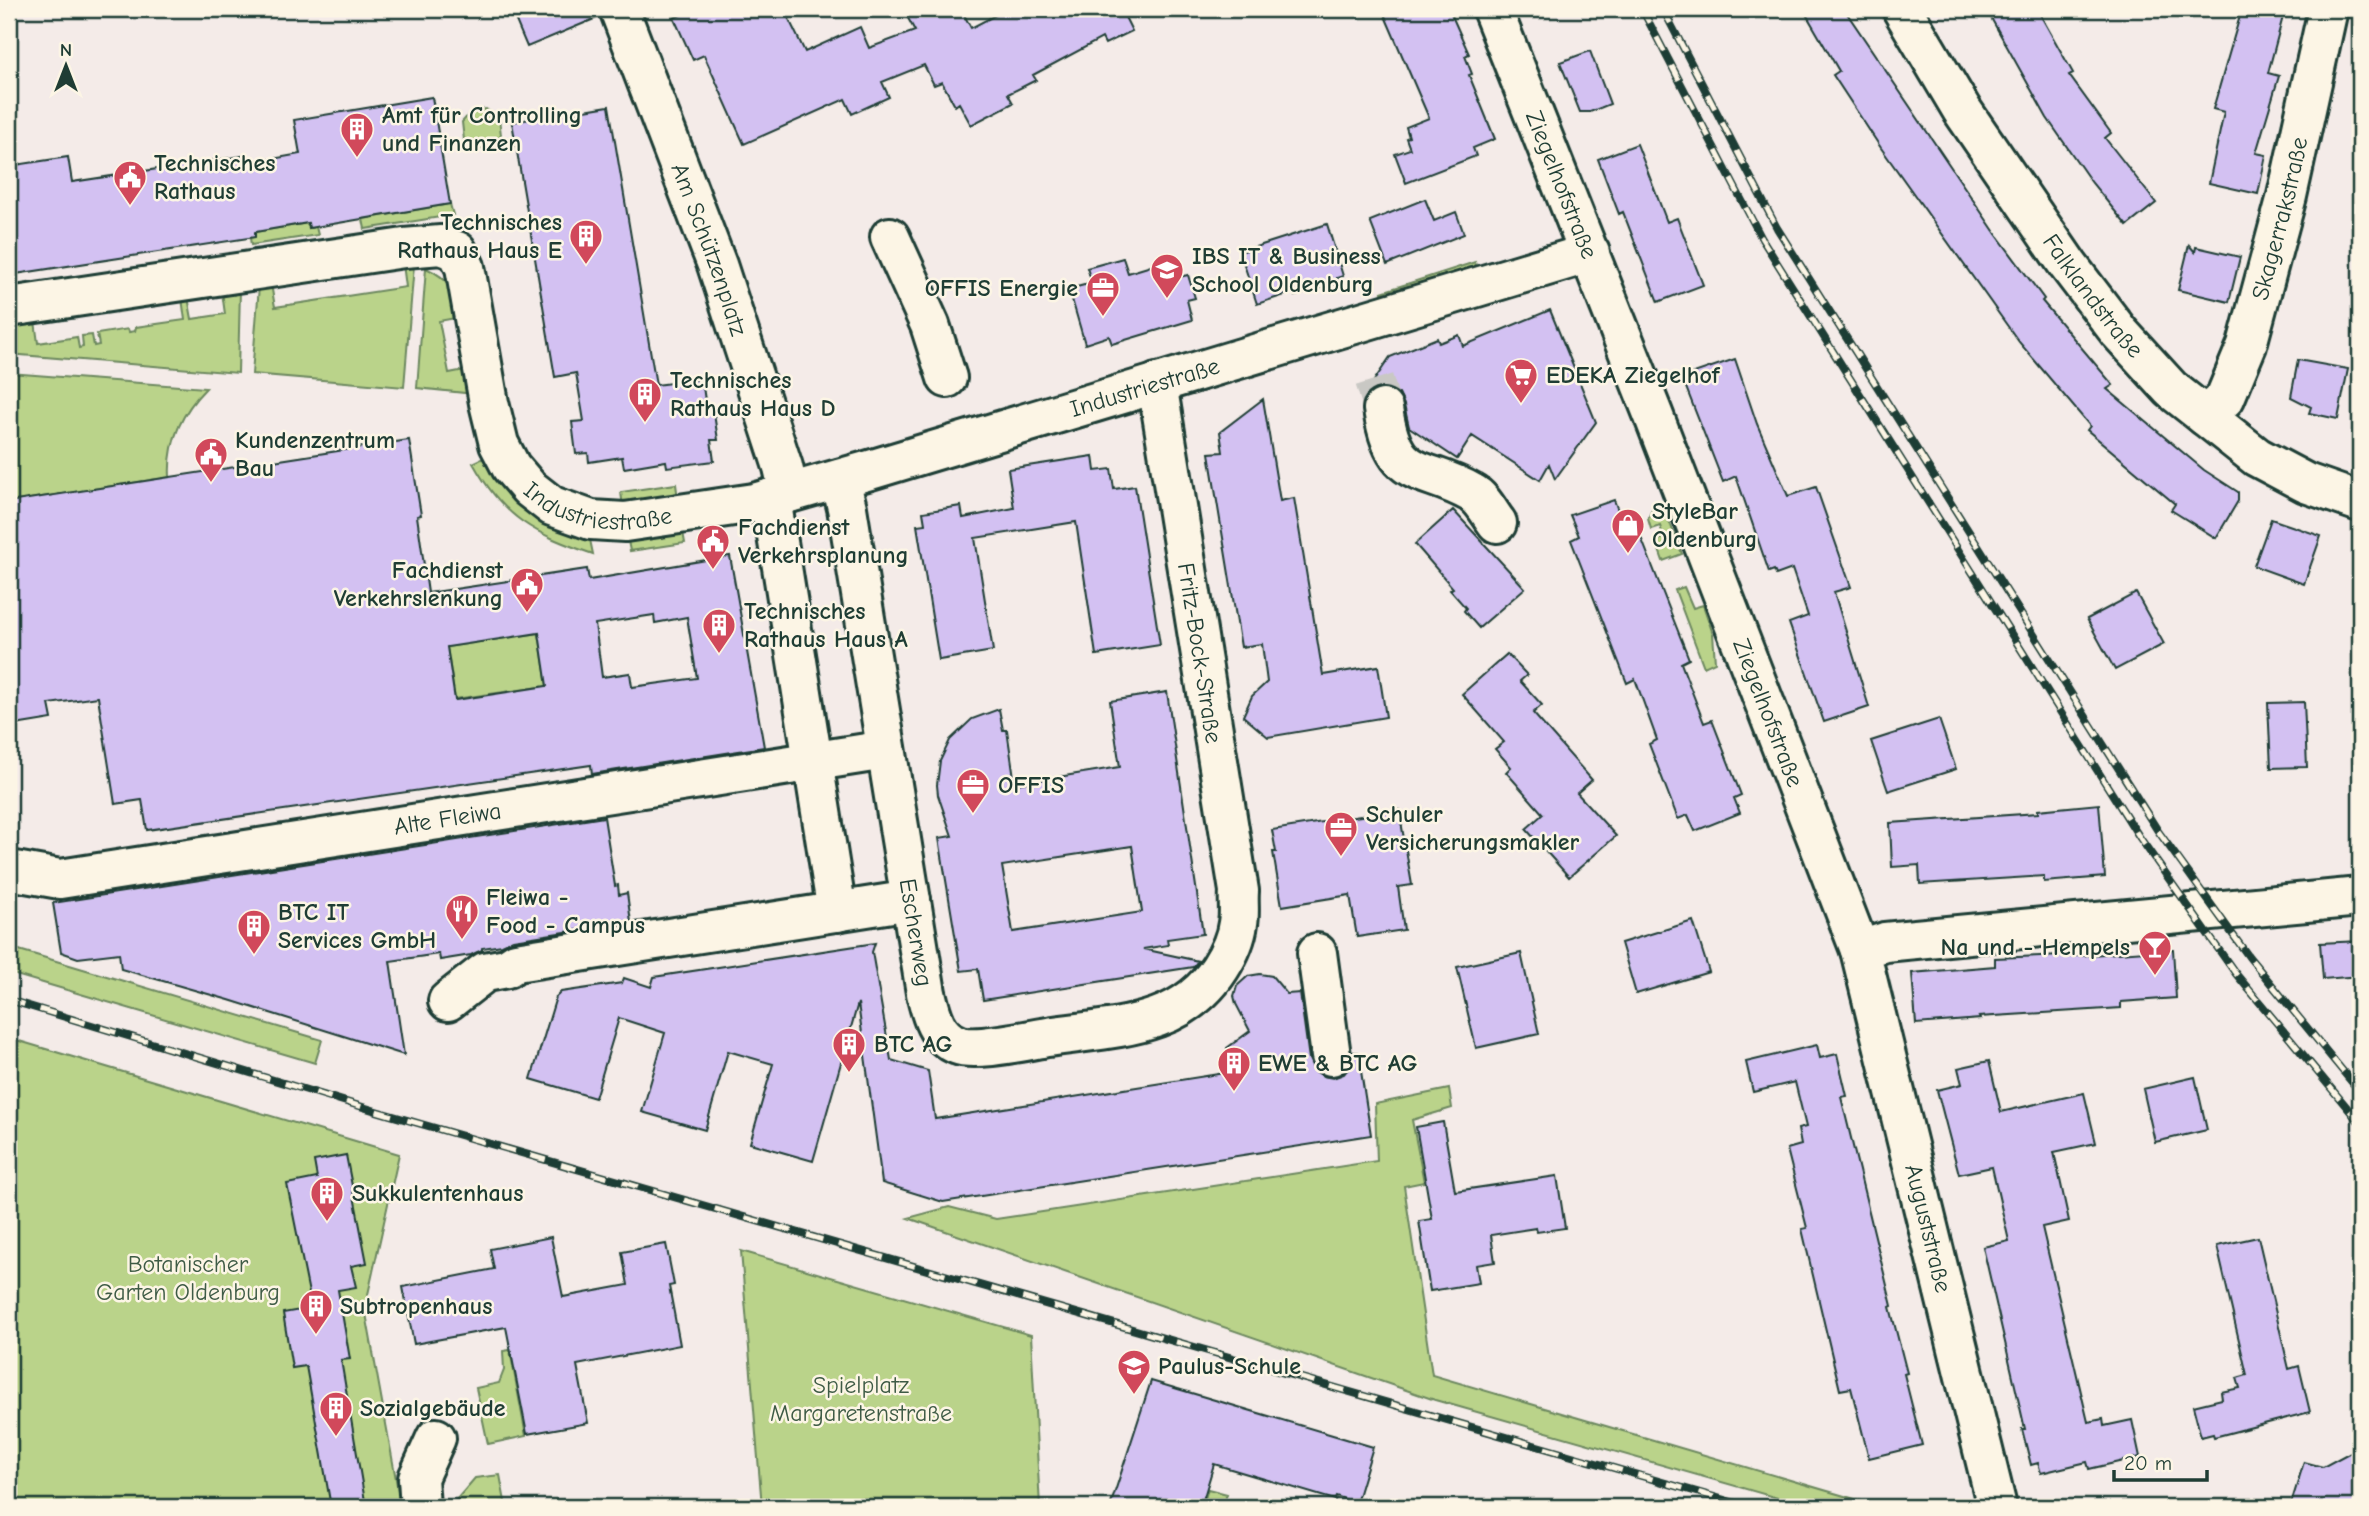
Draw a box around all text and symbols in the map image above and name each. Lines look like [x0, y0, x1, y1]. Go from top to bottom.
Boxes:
north arrow [32, 32, 102, 102]
text: N [60, 39, 72, 61]
place label: Amt für Controlling und Finanzen [382, 101, 582, 157]
street label: Ziegelhofstraße [1520, 107, 1604, 263]
building icon: Amt für Controlling und Finanzen [338, 110, 376, 159]
street label: Skagerrakstraße [2246, 134, 2314, 303]
place label: Technisches Rathaus [154, 149, 275, 205]
public building icon: Technisches Rathaus [111, 158, 149, 207]
street label: Am Schützenplatz [665, 159, 753, 340]
place label: Technisches Rathaus Haus E [397, 208, 562, 264]
building icon: Technisches Rathaus Haus E [567, 217, 605, 266]
street label: Falklandstraße [2037, 229, 2149, 363]
place label: IBS IT & Business School Oldenburg [1192, 242, 1381, 298]
school or university icon: IBS IT & Business School Oldenburg [1148, 251, 1186, 300]
office icon: OFFIS Energie [1084, 269, 1122, 318]
place label: OFFIS Energie [925, 274, 1078, 302]
street label: Industriestraße [1067, 351, 1223, 423]
supermarket icon: EDEKA Ziegelhof [1502, 356, 1540, 405]
place label: EDEKA Ziegelhof [1546, 361, 1721, 389]
place label: Technisches Rathaus Haus D [670, 366, 836, 422]
building icon: Technisches Rathaus Haus D [626, 375, 664, 424]
place label: Kundenzentrum Bau [235, 426, 395, 482]
public building icon: Kundenzentrum Bau [192, 435, 230, 484]
street label: Industriestraße [518, 475, 674, 536]
place label: StyleBar Oldenburg [1652, 497, 1757, 553]
shop icon: StyleBar Oldenburg [1609, 506, 1647, 555]
place label: Fachdienst Verkehrsplanung [738, 513, 909, 569]
public building icon: Fachdienst Verkehrsplanung [694, 522, 732, 571]
place label: Fachdienst Verkehrslenkung [334, 556, 504, 612]
street label: Fritz-Bock-Straße [1172, 561, 1228, 745]
public building icon: Fachdienst Verkehrslenkung [508, 565, 546, 614]
place label: Technisches Rathaus Haus A [744, 597, 909, 653]
building icon: Technisches Rathaus Haus A [700, 606, 738, 655]
street label: Ziegelhofstraße [1727, 635, 1810, 791]
office icon: OFFIS [954, 766, 992, 815]
place label: OFFIS [998, 771, 1064, 799]
street label: Alte Fleiwa [392, 796, 503, 841]
place label: Schuler Versicherungsmakler [1366, 800, 1580, 856]
office icon: Schuler Versicherungsmakler [1322, 809, 1360, 858]
street label: Escherweg [894, 876, 939, 989]
place label: Fleiwa - Food - Campus [486, 883, 645, 939]
restaurant icon: Fleiwa - Food - Campus [443, 892, 481, 941]
place label: BTC IT Services GmbH [278, 898, 436, 954]
building icon: BTC IT Services GmbH [235, 907, 273, 956]
bar icon: Na und - Hempels [2136, 928, 2174, 977]
place label: Na und - Hempels [1941, 933, 2130, 961]
building icon: BTC AG [830, 1025, 868, 1074]
place label: BTC AG [874, 1030, 953, 1058]
building icon: EWE & BTC AG [1215, 1044, 1253, 1093]
place label: EWE & BTC AG [1258, 1049, 1417, 1077]
street label: Auguststraße [1899, 1161, 1958, 1295]
building icon: Sukkulentenhaus [308, 1174, 346, 1223]
place label: Sukkulentenhaus [352, 1179, 523, 1207]
park label: Botanischer Garten Oldenburg [96, 1250, 280, 1306]
building icon: Subtropenhaus [297, 1287, 335, 1336]
place label: Subtropenhaus [340, 1292, 492, 1320]
school or university icon: Paulus-Schule [1115, 1347, 1153, 1396]
place label: Paulus-Schule [1158, 1352, 1301, 1380]
park label: Spielplatz Margaretenstraße [770, 1371, 952, 1427]
building icon: Sozialgebäude [317, 1389, 355, 1438]
place label: Sozialgebäude [360, 1394, 506, 1422]
scale bar [2114, 1439, 2206, 1483]
text: 20 m [2124, 1451, 2172, 1475]

